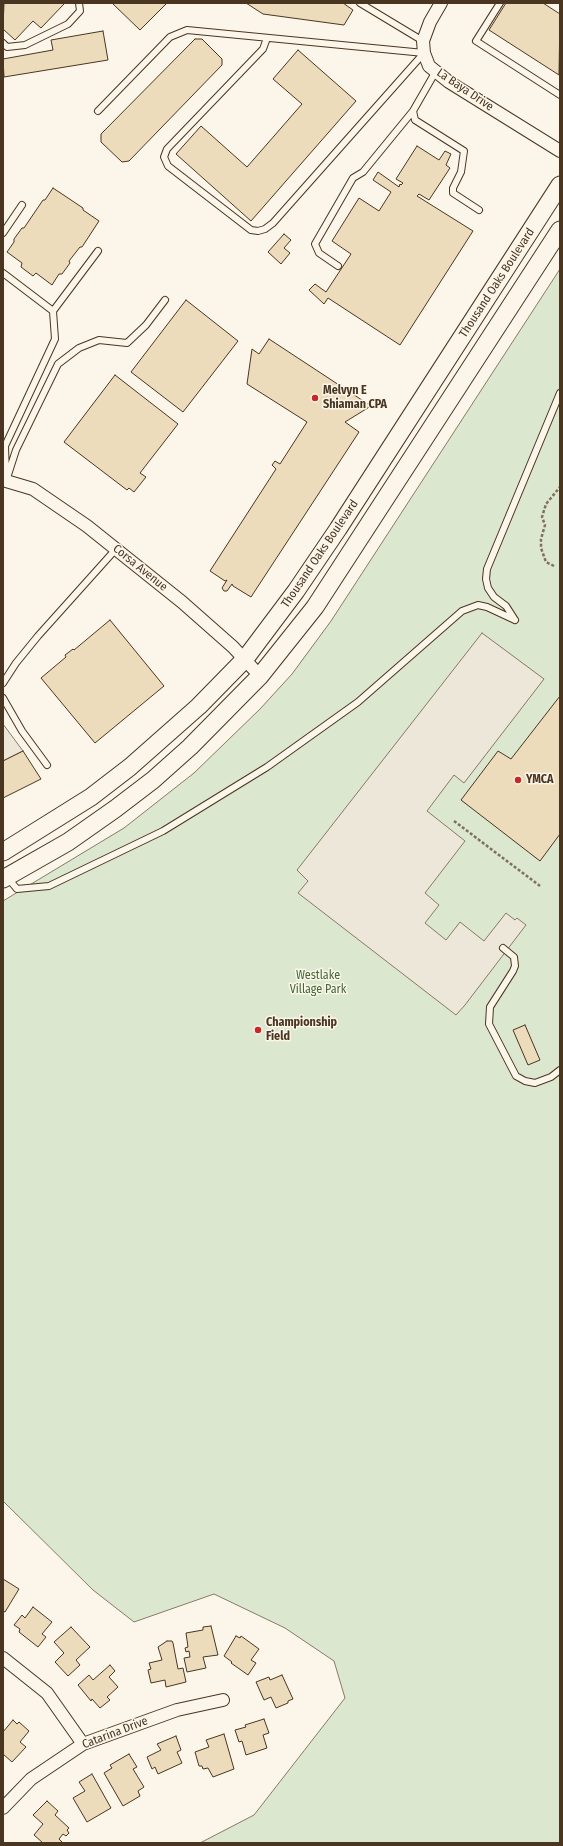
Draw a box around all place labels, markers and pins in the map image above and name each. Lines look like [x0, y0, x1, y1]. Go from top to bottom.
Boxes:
place label: Melvyn E Shiaman CPA [323, 384, 387, 412]
marker: Melvyn E Shiaman CPA [310, 393, 320, 403]
place label: YMCA [526, 773, 554, 787]
marker: YMCA [513, 775, 523, 785]
place label: Championship Field [266, 1016, 337, 1044]
marker: Championship Field [253, 1025, 263, 1035]

